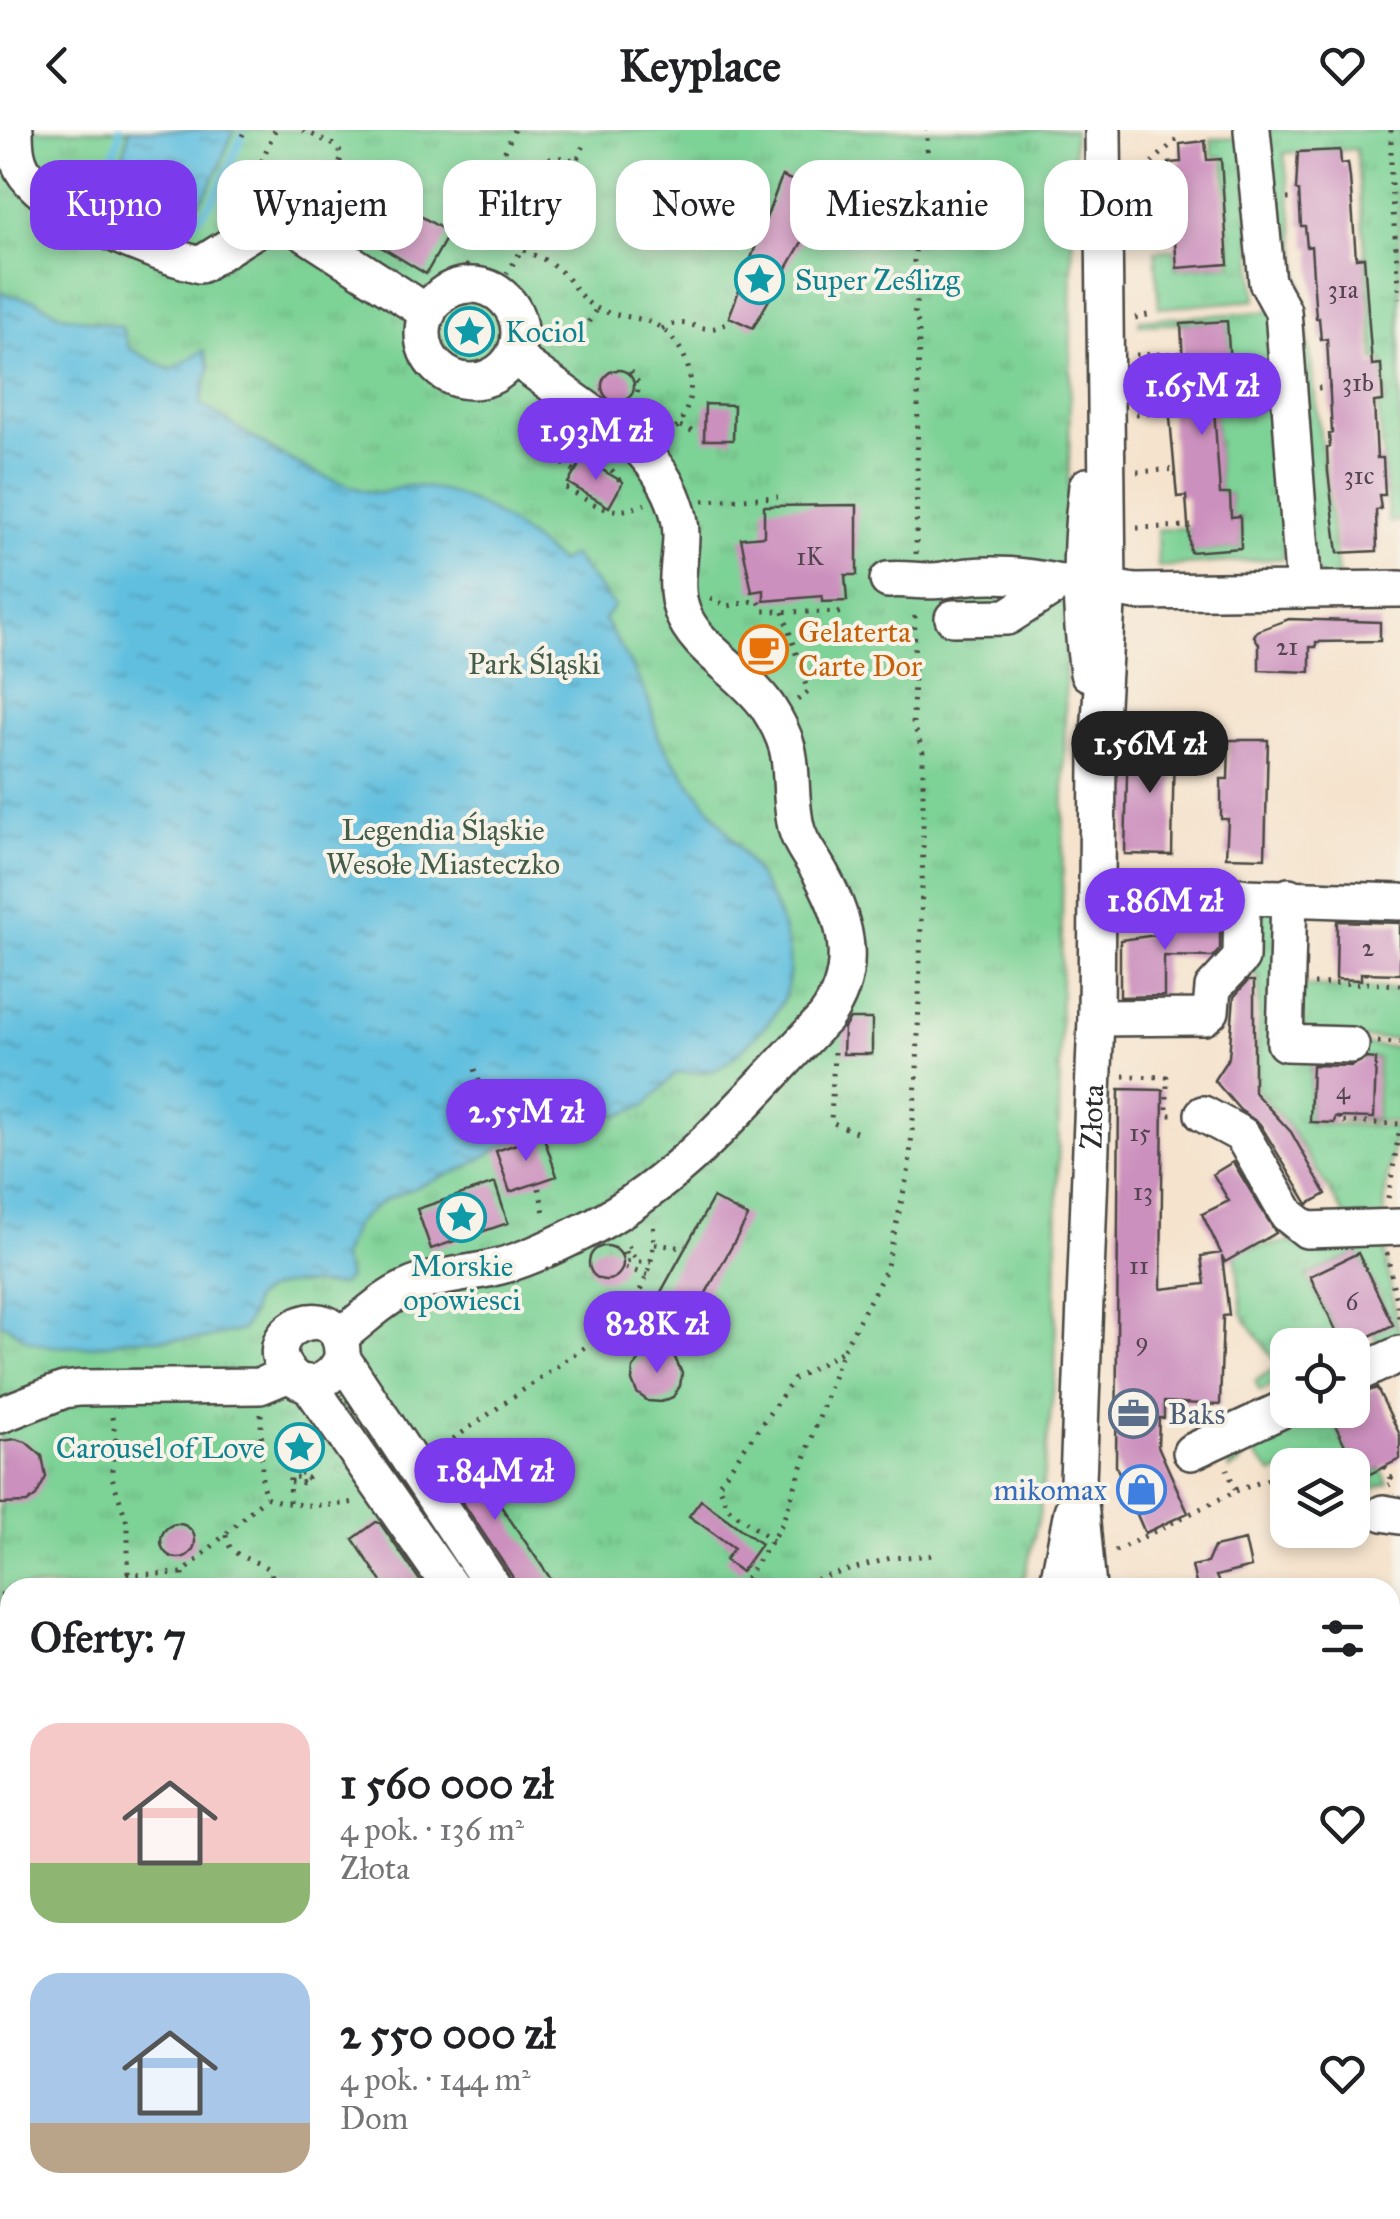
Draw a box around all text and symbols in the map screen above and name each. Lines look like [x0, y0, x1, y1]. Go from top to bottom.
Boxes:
icon: back [30, 38, 85, 93]
text: Keyplace [619, 38, 781, 93]
icon: heart [1315, 38, 1370, 93]
chip: Kupno [30, 160, 197, 250]
chip: Wynajem [217, 160, 423, 250]
chip: Filtry [443, 160, 596, 250]
chip: Nowe [616, 160, 770, 250]
chip: Mieszkanie [790, 160, 1024, 250]
chip: Dom [1044, 160, 1188, 250]
place icon: Super Ześlizg [734, 254, 786, 306]
place label: Super Ześlizg [795, 262, 961, 298]
house number: 31a [1328, 274, 1359, 305]
place icon: Kociol [444, 306, 496, 358]
place label: Kociol [505, 314, 586, 350]
pin: 1.65M zł [1099, 353, 1305, 438]
text: 1.65M zł [1145, 366, 1259, 405]
house number: 31b [1342, 367, 1374, 398]
pin: 1.93M zł [493, 398, 699, 483]
text: 1.93M zł [540, 411, 652, 450]
house number: 31c [1344, 460, 1374, 491]
house number: 1K [796, 541, 825, 572]
place label: Gelaterta Carte Dor [798, 614, 923, 684]
cafe icon: Gelaterta Carte Dor [737, 623, 789, 675]
house number: 21 [1276, 631, 1298, 662]
park label: Park Śląski [468, 645, 600, 682]
pin: 1.56M zł [1047, 711, 1253, 796]
text: 1.56M zł [1093, 724, 1207, 763]
park label: Legendia Śląskie Wesołe Miasteczko [326, 811, 560, 882]
pin: 1.86M zł [1062, 868, 1268, 953]
text: 1.86M zł [1107, 881, 1223, 920]
house number: 2 [1362, 932, 1375, 963]
house number: 4 [1336, 1075, 1351, 1106]
pin: 2.55M zł [423, 1079, 629, 1164]
street label: Złota [1073, 1083, 1111, 1150]
text: 2.55M zł [468, 1092, 584, 1131]
house number: 15 [1129, 1117, 1151, 1148]
house number: 13 [1133, 1176, 1153, 1207]
place icon: Morskie opowiesci [436, 1191, 488, 1243]
place label: Morskie opowiesci [403, 1248, 521, 1318]
house number: 11 [1129, 1250, 1149, 1281]
house number: 6 [1346, 1286, 1360, 1317]
pin: 828K zł [565, 1291, 749, 1376]
text: 828K zł [606, 1304, 708, 1343]
house number: 9 [1135, 1326, 1149, 1357]
map controls [1270, 1328, 1370, 1548]
button: locate [1270, 1328, 1370, 1428]
office icon: Baks [1107, 1388, 1159, 1440]
place label: Baks [1168, 1396, 1225, 1432]
place icon: Carousel of Love [274, 1422, 326, 1474]
place label: Carousel of Love [56, 1430, 265, 1466]
pin: 1.84M zł [392, 1438, 598, 1523]
button: layers [1270, 1448, 1370, 1548]
text: 1.84M zł [436, 1451, 554, 1490]
shop icon: mikomax [1116, 1464, 1168, 1516]
place label: mikomax [993, 1472, 1107, 1508]
icon: filters [1315, 1611, 1370, 1666]
text: Oferty: 7 [30, 1612, 186, 1664]
text: 1 560 000 zł [340, 1758, 553, 1810]
icon: home [110, 1763, 230, 1883]
icon: heart [1315, 1796, 1370, 1851]
text: 4 pok. · 136 m² [340, 1810, 524, 1849]
text: Złota [340, 1849, 410, 1888]
text: 2 550 000 zł [340, 2008, 555, 2060]
icon: home [110, 2013, 230, 2133]
icon: heart [1315, 2046, 1370, 2101]
text: 4 pok. · 144 m² [340, 2060, 531, 2099]
text: Dom [340, 2099, 408, 2138]

